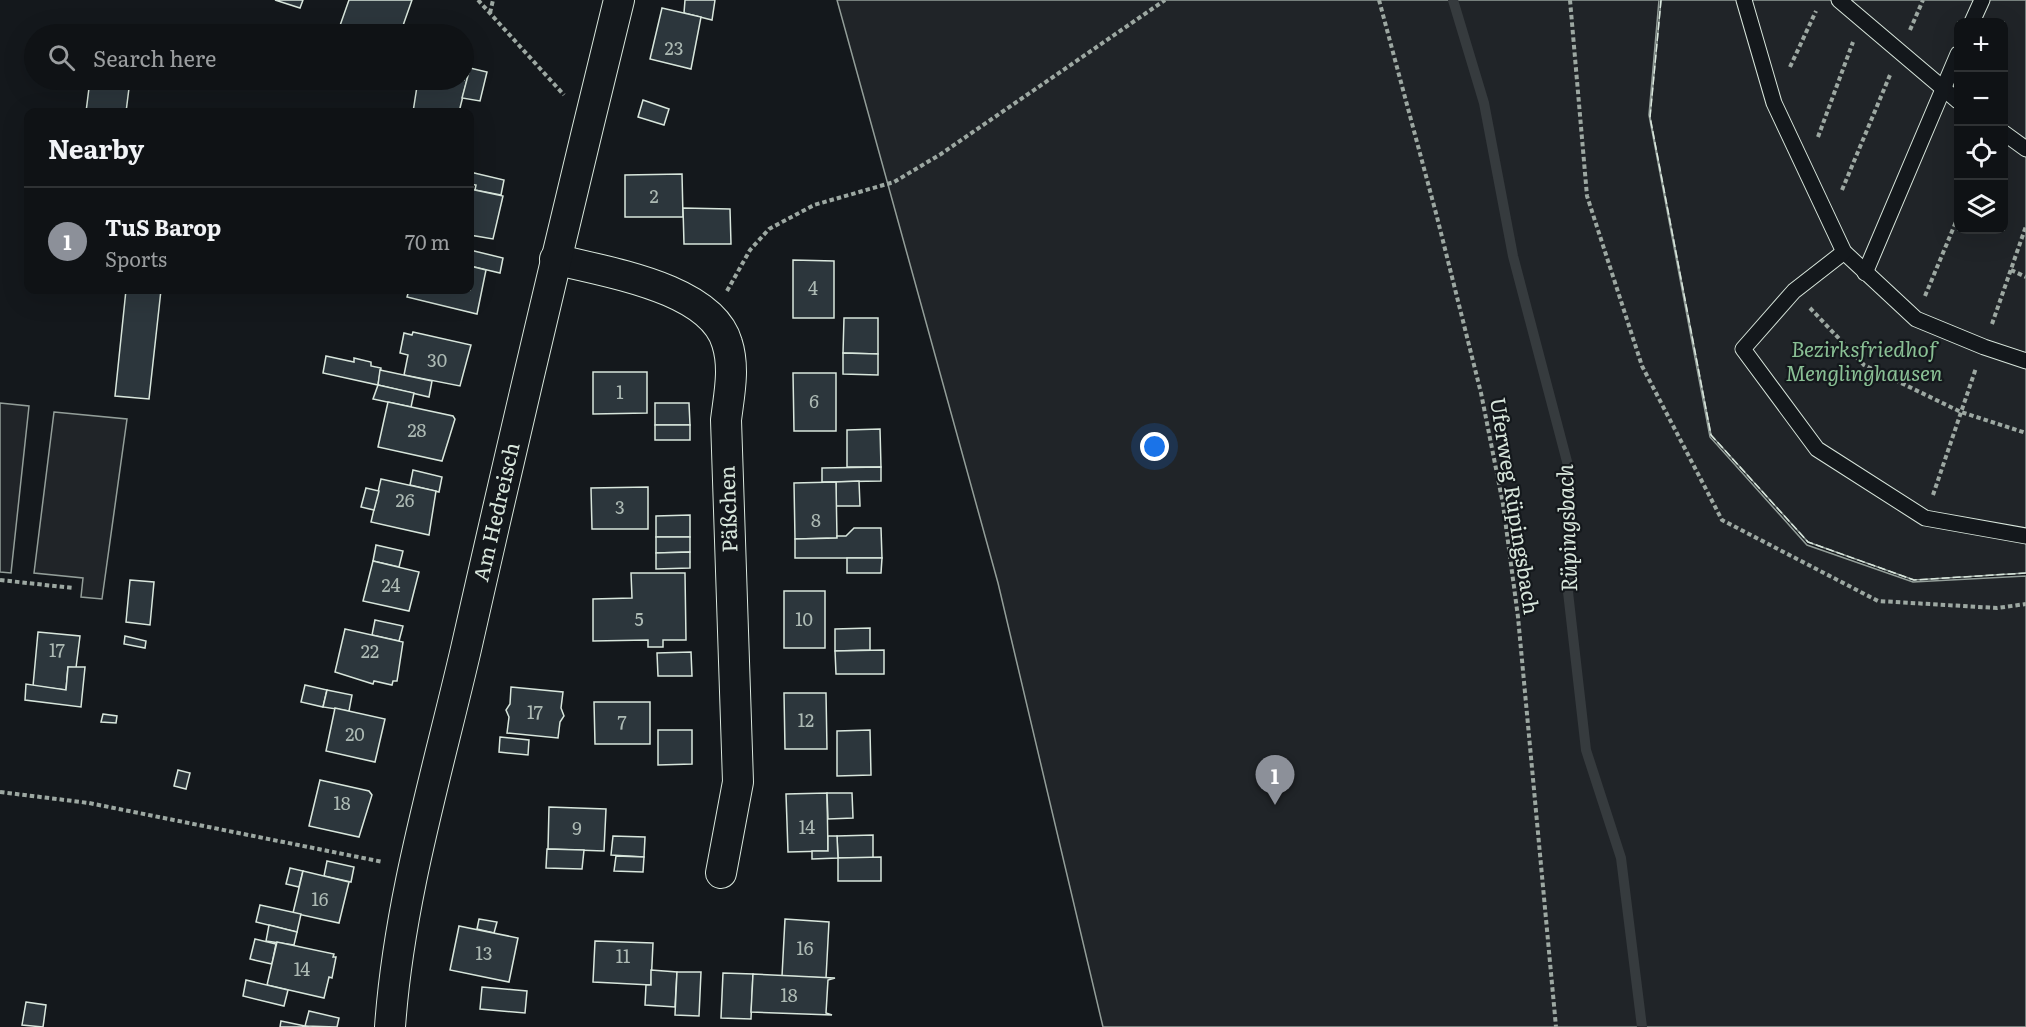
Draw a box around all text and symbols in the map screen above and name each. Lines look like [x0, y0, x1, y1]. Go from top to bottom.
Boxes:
map controls [1954, 18, 2008, 234]
button: + [1954, 18, 2008, 72]
search box [24, 24, 474, 90]
house number: 23 [665, 34, 683, 61]
icon: search [45, 41, 78, 74]
text: Search here [93, 41, 216, 74]
button: − [1954, 72, 2008, 126]
button: locate [1954, 126, 2008, 180]
text: Nearby [48, 128, 144, 167]
button: layers [1954, 180, 2008, 234]
house number: 2 [649, 182, 659, 209]
text: TuS Barop [105, 210, 221, 243]
text: 1 [63, 226, 72, 256]
text: 70 m [405, 226, 450, 256]
text: Sports [105, 243, 167, 273]
house number: 4 [808, 274, 818, 301]
park label: Bezirksfriedhof Menglinghausen [1786, 332, 1943, 387]
house number: 30 [427, 346, 447, 373]
house number: 1 [616, 378, 624, 405]
house number: 6 [809, 387, 819, 414]
street label: Uferweg Rüpingsbach [1484, 395, 1549, 616]
house number: 28 [407, 416, 427, 443]
your location [1140, 432, 1169, 461]
street label: Am Hedreisch [463, 439, 526, 584]
water label: Rüpingsbach [1547, 463, 1584, 593]
street label: Päßchen [709, 465, 744, 553]
house number: 26 [396, 486, 415, 513]
house number: 3 [615, 493, 625, 520]
house number: 8 [811, 506, 821, 533]
house number: 24 [381, 571, 401, 598]
house number: 5 [634, 605, 644, 632]
house number: 10 [795, 605, 813, 632]
house number: 17 [49, 636, 65, 663]
house number: 22 [361, 637, 379, 664]
house number: 17 [527, 698, 543, 725]
house number: 12 [798, 706, 814, 733]
house number: 7 [617, 708, 627, 735]
house number: 20 [345, 720, 365, 747]
pin: 1 [1256, 756, 1294, 805]
house number: 18 [333, 789, 351, 816]
house number: 14 [799, 813, 815, 840]
house number: 9 [572, 814, 582, 841]
house number: 16 [312, 885, 329, 912]
house number: 16 [797, 934, 814, 961]
house number: 13 [475, 939, 493, 966]
house number: 11 [616, 942, 630, 969]
house number: 14 [294, 955, 310, 982]
house number: 18 [780, 981, 798, 1008]

